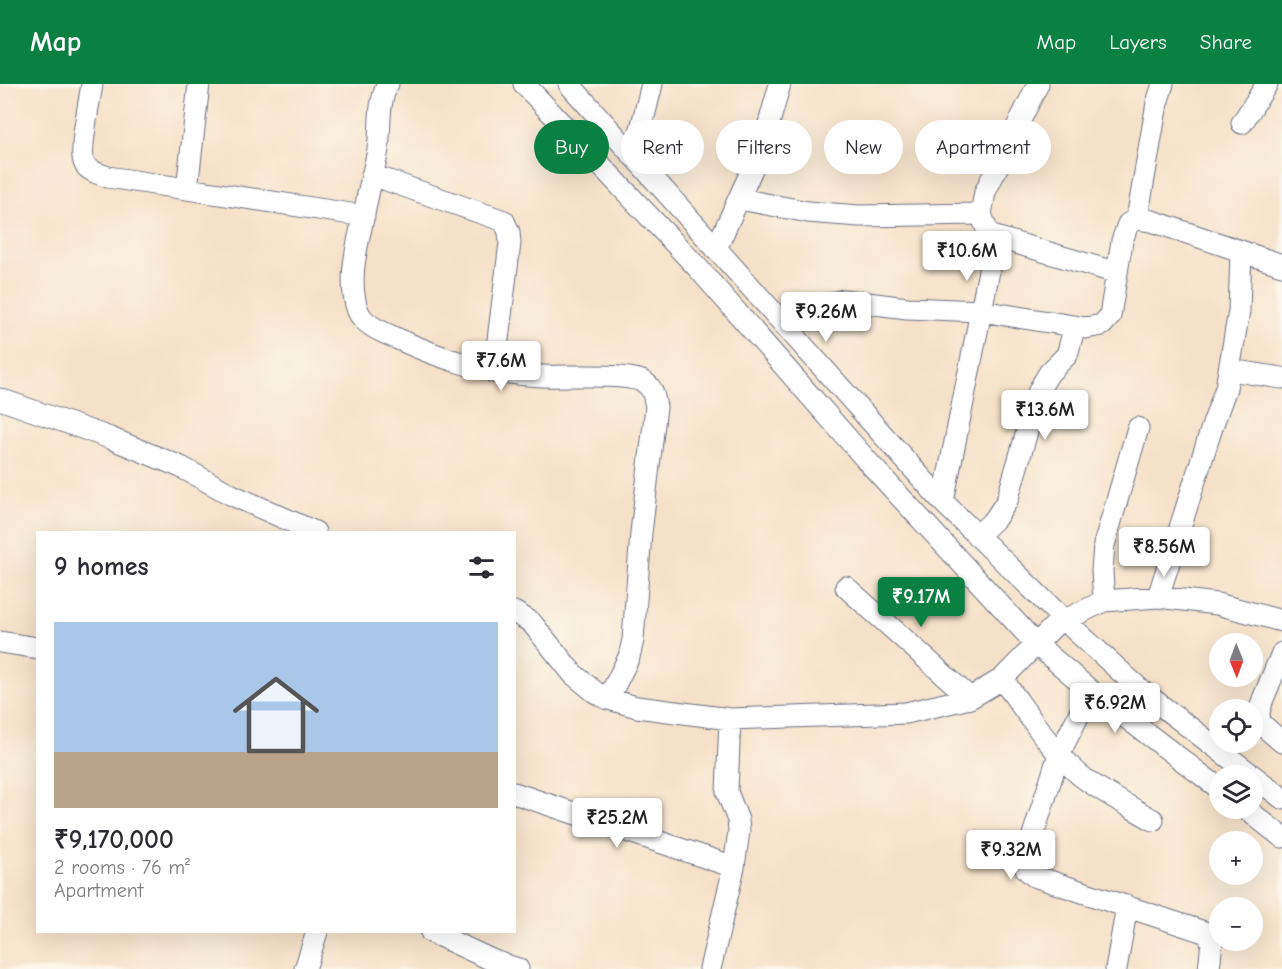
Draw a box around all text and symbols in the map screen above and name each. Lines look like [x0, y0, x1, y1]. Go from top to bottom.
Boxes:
text: Map [30, 26, 81, 58]
text: Map [1037, 30, 1076, 54]
text: Layers [1109, 30, 1167, 54]
text: Share [1200, 30, 1252, 54]
chip: Buy [534, 120, 609, 174]
chip: Rent [621, 120, 704, 174]
chip: Filters [716, 120, 812, 174]
chip: New [824, 120, 903, 174]
chip: Apartment [915, 120, 1051, 174]
pin: ₹10.6M [918, 231, 1016, 282]
text: ₹10.6M [937, 239, 997, 262]
pin: ₹9.26M [777, 292, 875, 343]
text: ₹9.26M [795, 300, 857, 323]
pin: ₹7.6M [459, 341, 543, 392]
text: ₹7.6M [476, 349, 526, 372]
pin: ₹13.6M [996, 390, 1094, 441]
text: ₹13.6M [1015, 398, 1075, 421]
pin: ₹8.56M [1115, 527, 1213, 578]
text: ₹8.56M [1133, 535, 1195, 558]
icon: filters [465, 551, 498, 584]
text: 9 homes [54, 552, 149, 582]
pin: ₹9.17M [872, 577, 970, 628]
text: ₹9.17M [892, 585, 950, 608]
north arrow [1209, 633, 1263, 687]
map controls [1209, 633, 1263, 951]
icon: home [222, 661, 330, 769]
pin: ₹6.92M [1066, 683, 1164, 734]
text: ₹6.92M [1084, 691, 1146, 714]
button: locate [1209, 699, 1263, 753]
button: layers [1209, 765, 1263, 819]
pin: ₹25.2M [568, 798, 666, 849]
text: ₹25.2M [586, 806, 648, 829]
text: ₹9,170,000 [54, 825, 174, 855]
pin: ₹9.32M [962, 830, 1060, 881]
button: + [1209, 831, 1263, 885]
text: ₹9.32M [980, 838, 1042, 861]
text: 2 rooms · 76 m² [54, 856, 190, 879]
text: Apartment [54, 879, 144, 902]
button: − [1209, 897, 1263, 951]

